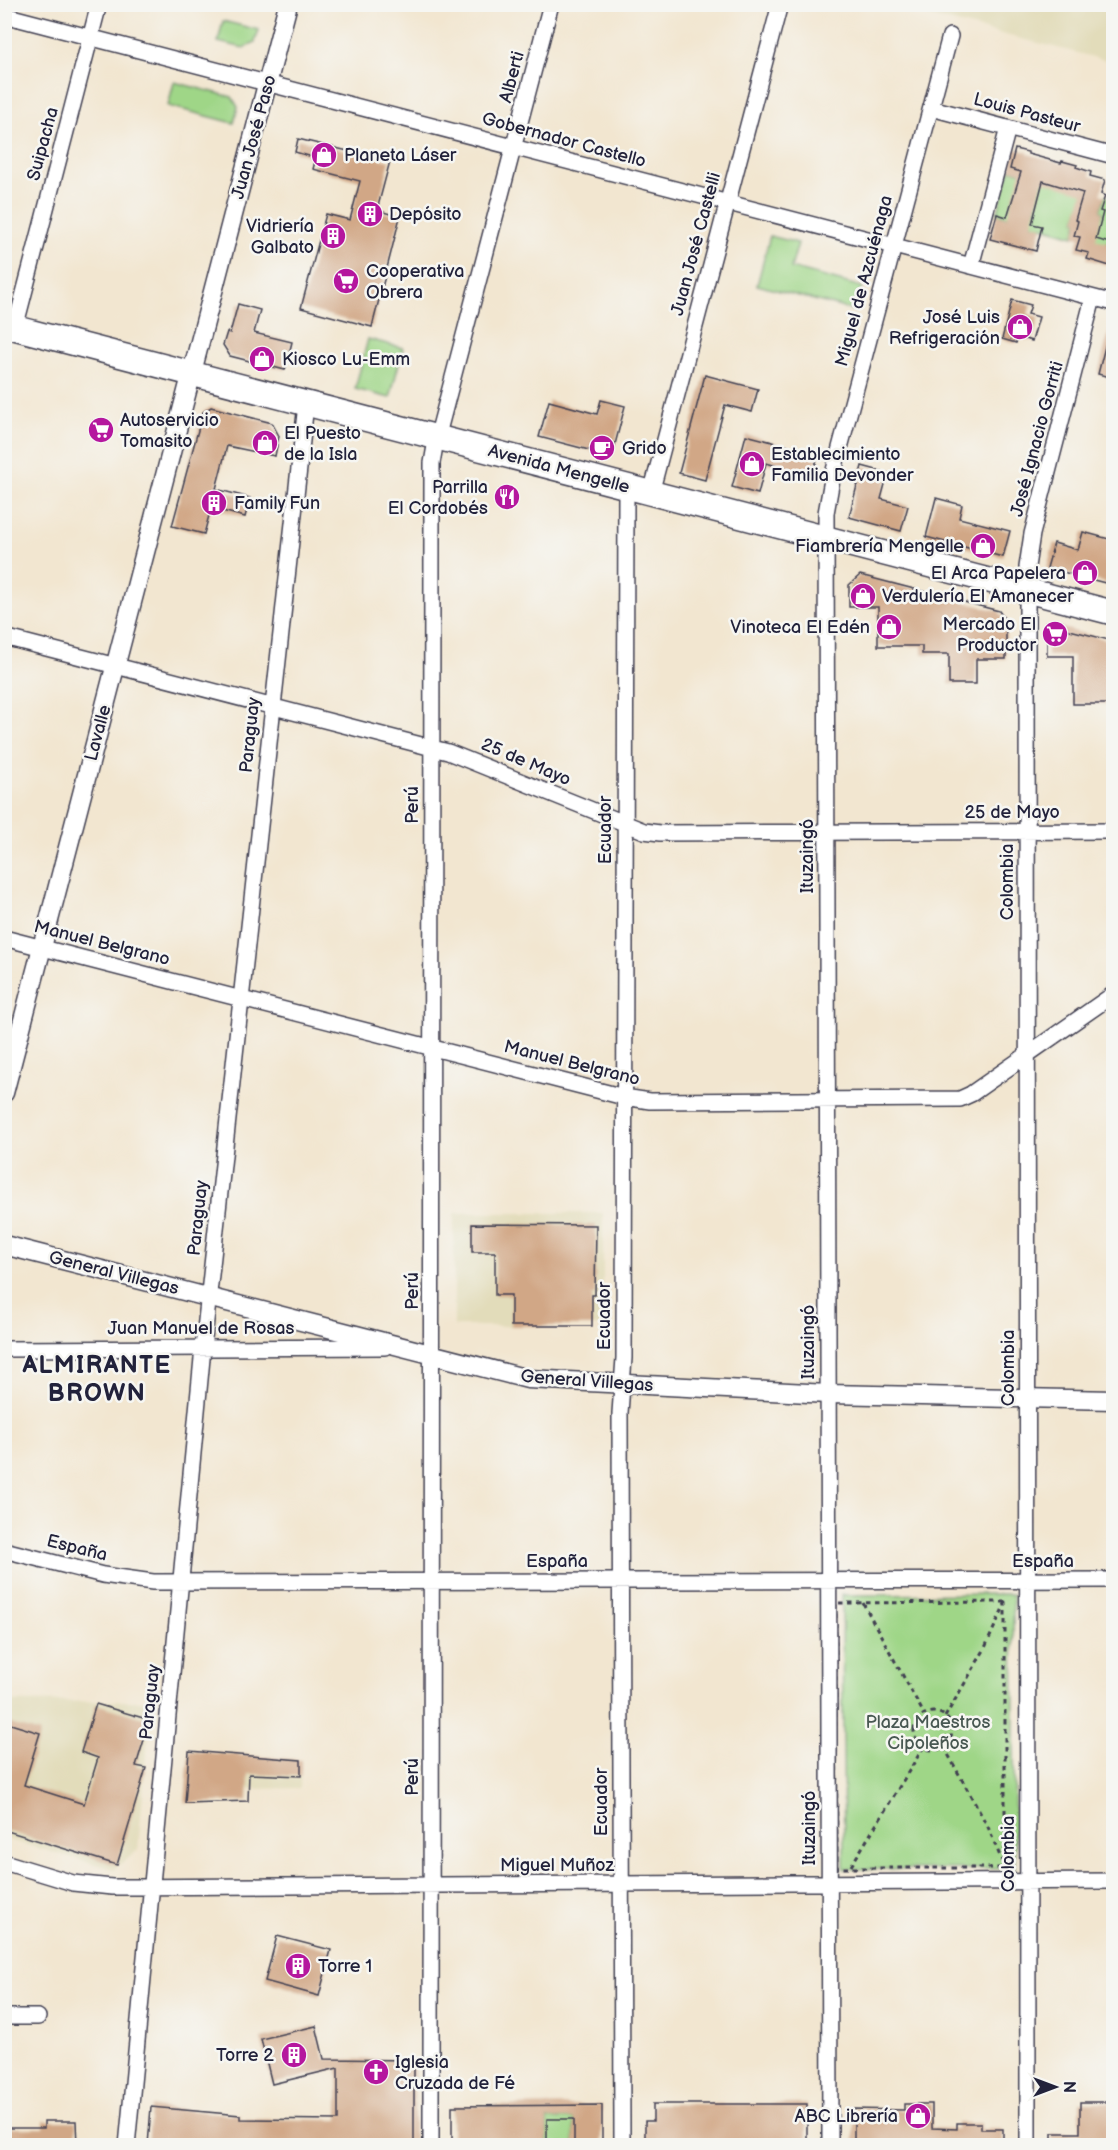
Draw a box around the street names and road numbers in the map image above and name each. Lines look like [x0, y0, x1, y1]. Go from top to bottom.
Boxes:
street label: Alberti [495, 49, 529, 105]
street label: Juan José Paso [227, 73, 281, 201]
street label: Louis Pasteur [971, 89, 1083, 137]
street label: Suipacha [23, 105, 63, 183]
street label: Gobernador Castello [480, 108, 648, 172]
street label: Juan José Castelli [667, 170, 725, 318]
street label: Miguel de Azcuénaga [831, 193, 897, 369]
street label: José Ignacio Gorriti [1006, 359, 1068, 519]
street label: Avenida Mengelle [486, 440, 632, 498]
street label: Paraguay [236, 695, 264, 774]
street label: Lavalle [80, 702, 116, 763]
street label: 25 de Mayo [478, 734, 574, 790]
street label: Perú [402, 786, 423, 824]
street label: Ecuador [595, 795, 616, 864]
street label: 25 de Mayo [964, 802, 1060, 823]
street label: Ituzaingó [797, 819, 818, 893]
street label: Colombia [997, 844, 1018, 920]
street label: Manuel Belgrano [32, 916, 172, 970]
street label: Manuel Belgrano [502, 1036, 642, 1090]
street label: Paraguay [184, 1178, 212, 1257]
street label: General Villegas [47, 1247, 181, 1299]
street label: Perú [402, 1272, 423, 1310]
street label: Ecuador [594, 1281, 615, 1350]
street label: Ituzaingó [798, 1305, 819, 1379]
street label: Juan Manuel de Rosas [108, 1318, 294, 1339]
street label: Colombia [998, 1330, 1019, 1406]
street label: General Villegas [520, 1366, 654, 1396]
street label: España [44, 1530, 110, 1566]
street label: España [526, 1551, 588, 1572]
street label: España [1012, 1551, 1074, 1572]
street label: Paraguay [136, 1662, 164, 1741]
street label: Perú [402, 1758, 423, 1796]
street label: Ecuador [591, 1767, 612, 1836]
street label: Ituzaingó [799, 1791, 820, 1865]
street label: Colombia [998, 1816, 1019, 1892]
street label: Miguel Muñoz [500, 1855, 614, 1876]

